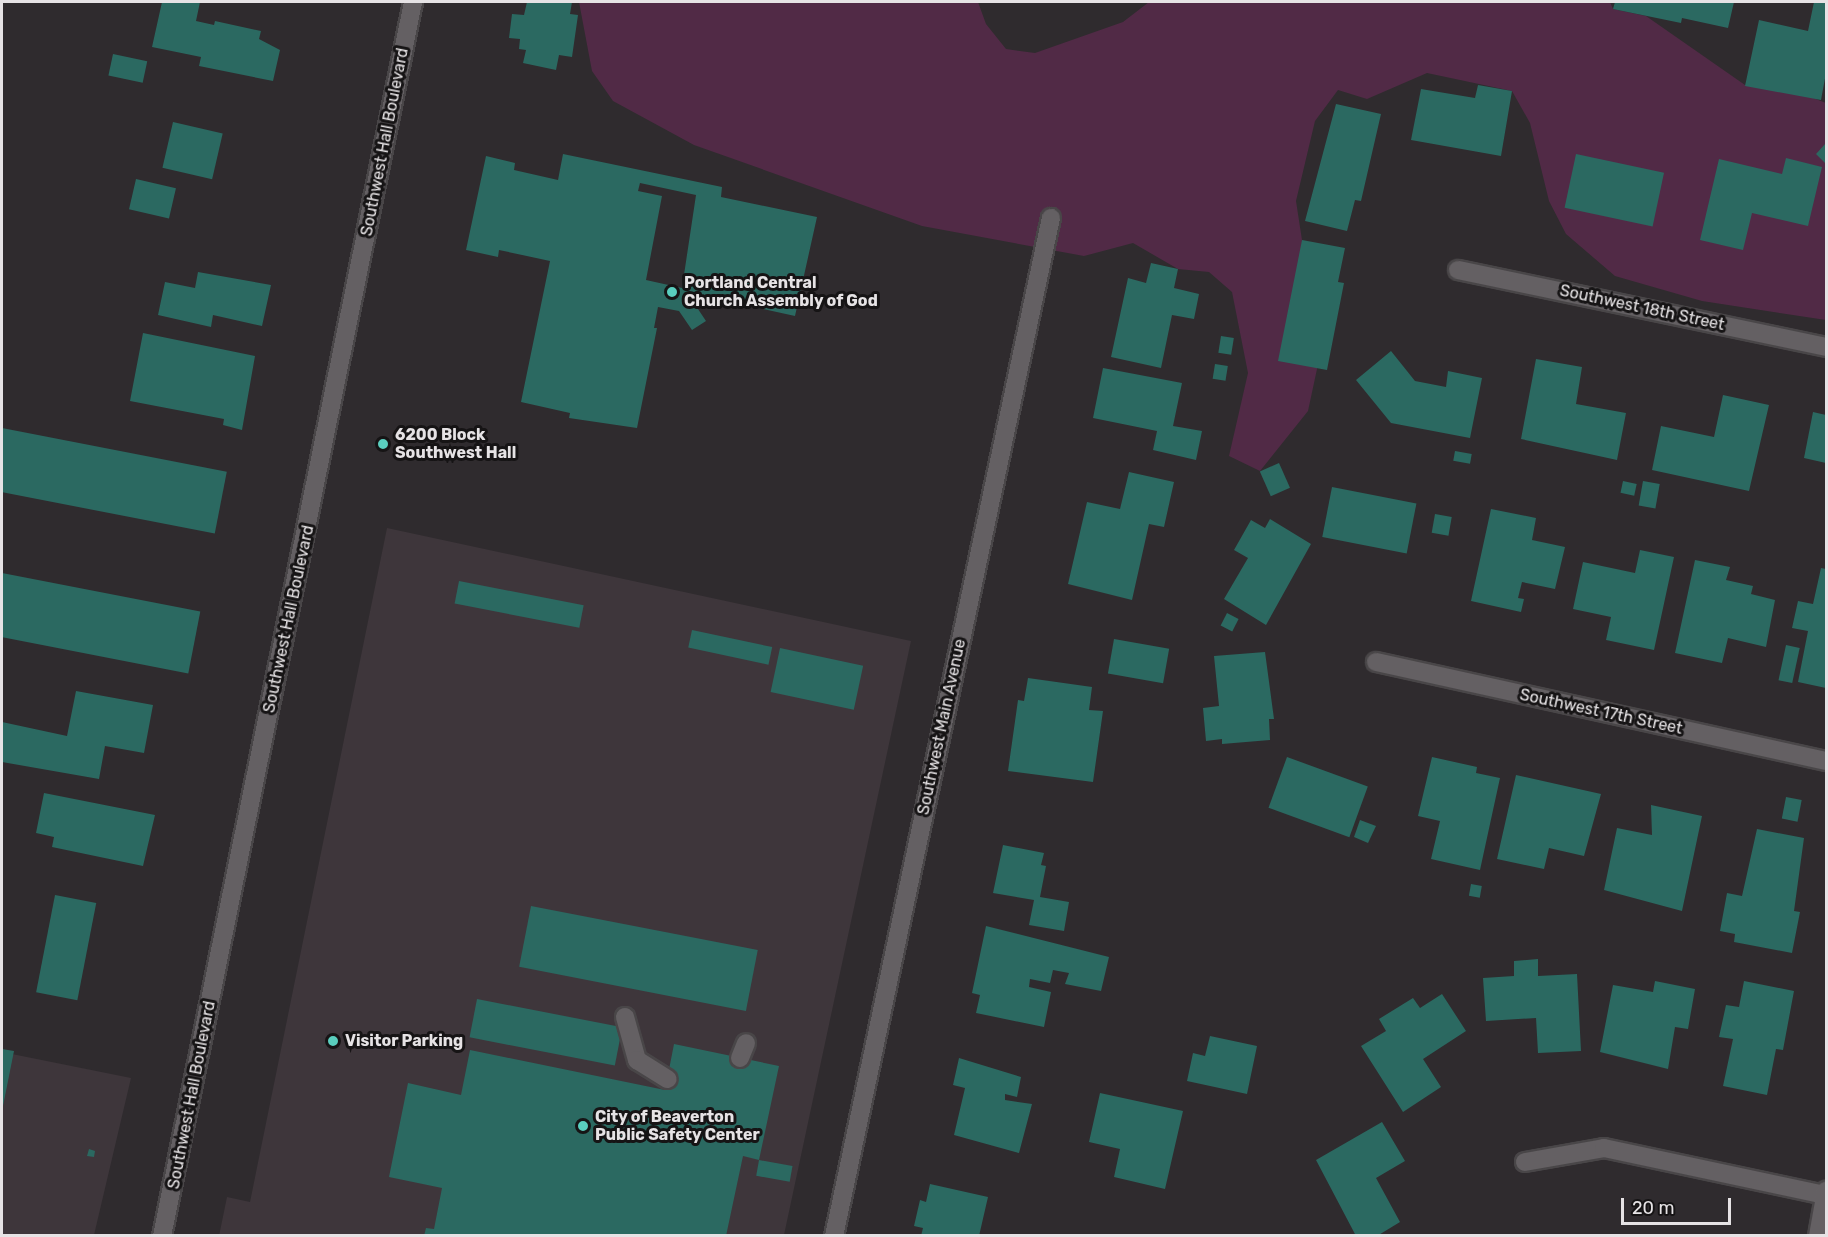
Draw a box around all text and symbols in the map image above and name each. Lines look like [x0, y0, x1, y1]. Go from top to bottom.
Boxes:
street label: Southwest Hall Boulevard [357, 46, 413, 238]
place label: Portland Central Church Assembly of God [684, 273, 879, 311]
street label: Southwest 18th Street [1558, 281, 1726, 335]
marker: Portland Central Church Assembly of God [665, 285, 679, 299]
place label: 6200 Block Southwest Hall [395, 425, 516, 463]
marker: 6200 Block Southwest Hall [376, 437, 390, 451]
street label: Southwest Hall Boulevard [260, 523, 318, 715]
street label: Southwest Main Avenue [914, 637, 970, 817]
street label: Southwest 17th Street [1518, 685, 1684, 739]
street label: Southwest Hall Boulevard [164, 999, 220, 1191]
place label: Visitor Parking [345, 1031, 464, 1051]
marker: Visitor Parking [326, 1034, 340, 1048]
place label: City of Beaverton Public Safety Center [595, 1107, 760, 1145]
marker: City of Beaverton Public Safety Center [576, 1119, 590, 1133]
scale bar [1624, 1186, 1734, 1224]
text: 20 m [1632, 1197, 1674, 1219]

